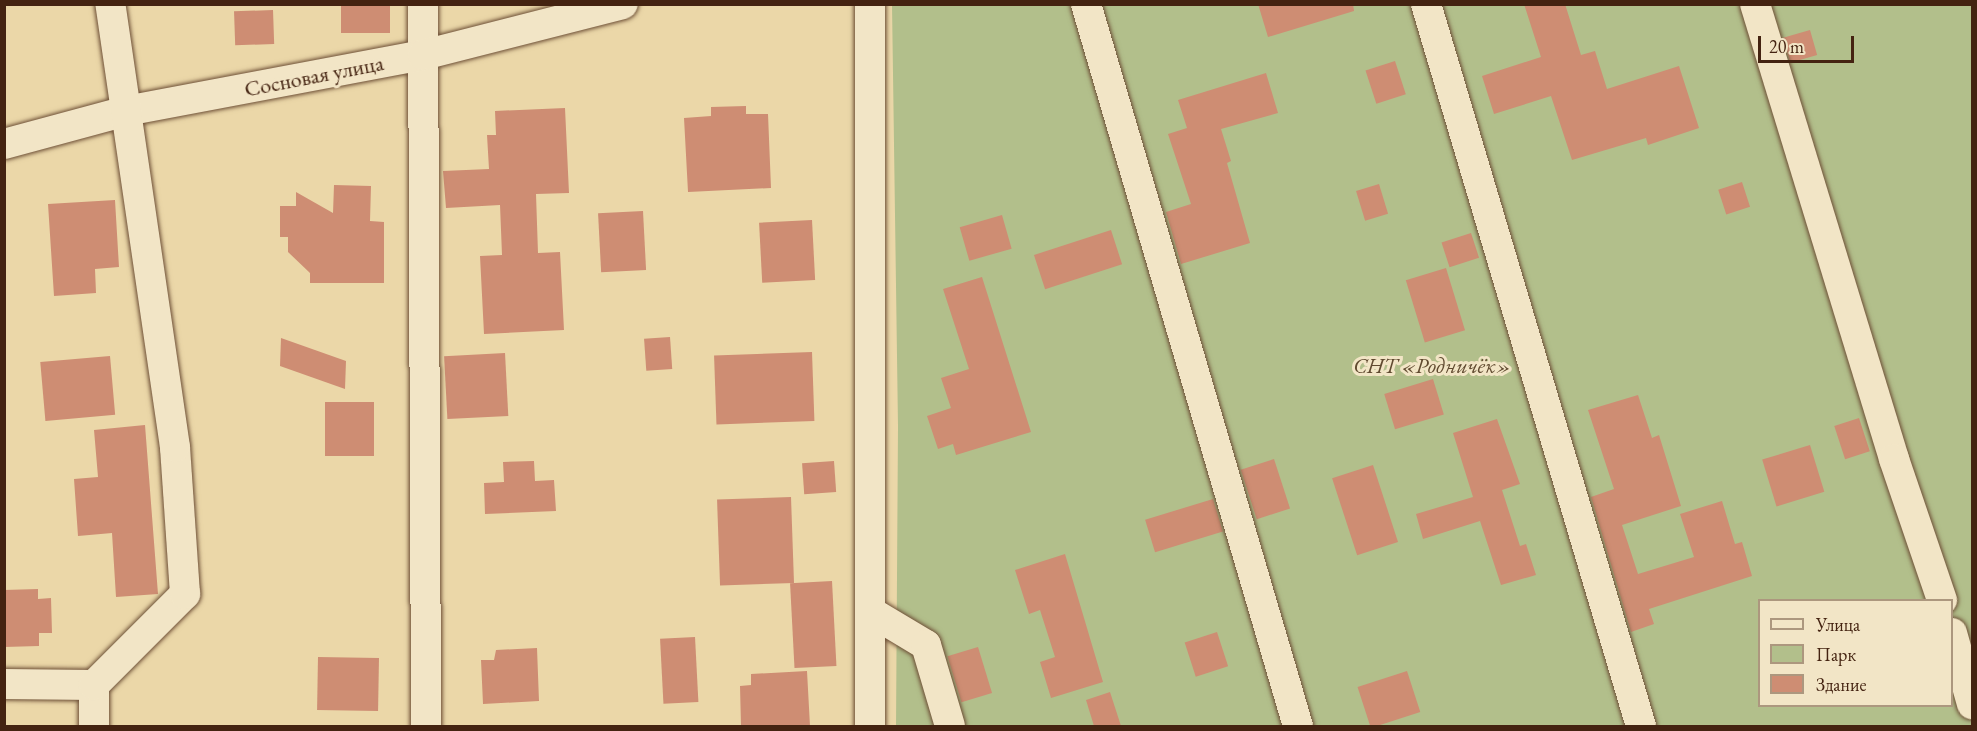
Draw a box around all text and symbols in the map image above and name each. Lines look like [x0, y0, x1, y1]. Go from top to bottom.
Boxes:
scale bar [1761, 24, 1857, 62]
text: 20 m [1769, 35, 1804, 58]
street label: Сосновая улица [242, 50, 386, 102]
park label: СНТ «Родничёк» [1353, 353, 1511, 379]
legend [1758, 599, 1953, 707]
text: Улица [1816, 613, 1860, 636]
text: Парк [1816, 643, 1856, 666]
text: Здание [1816, 673, 1866, 696]

